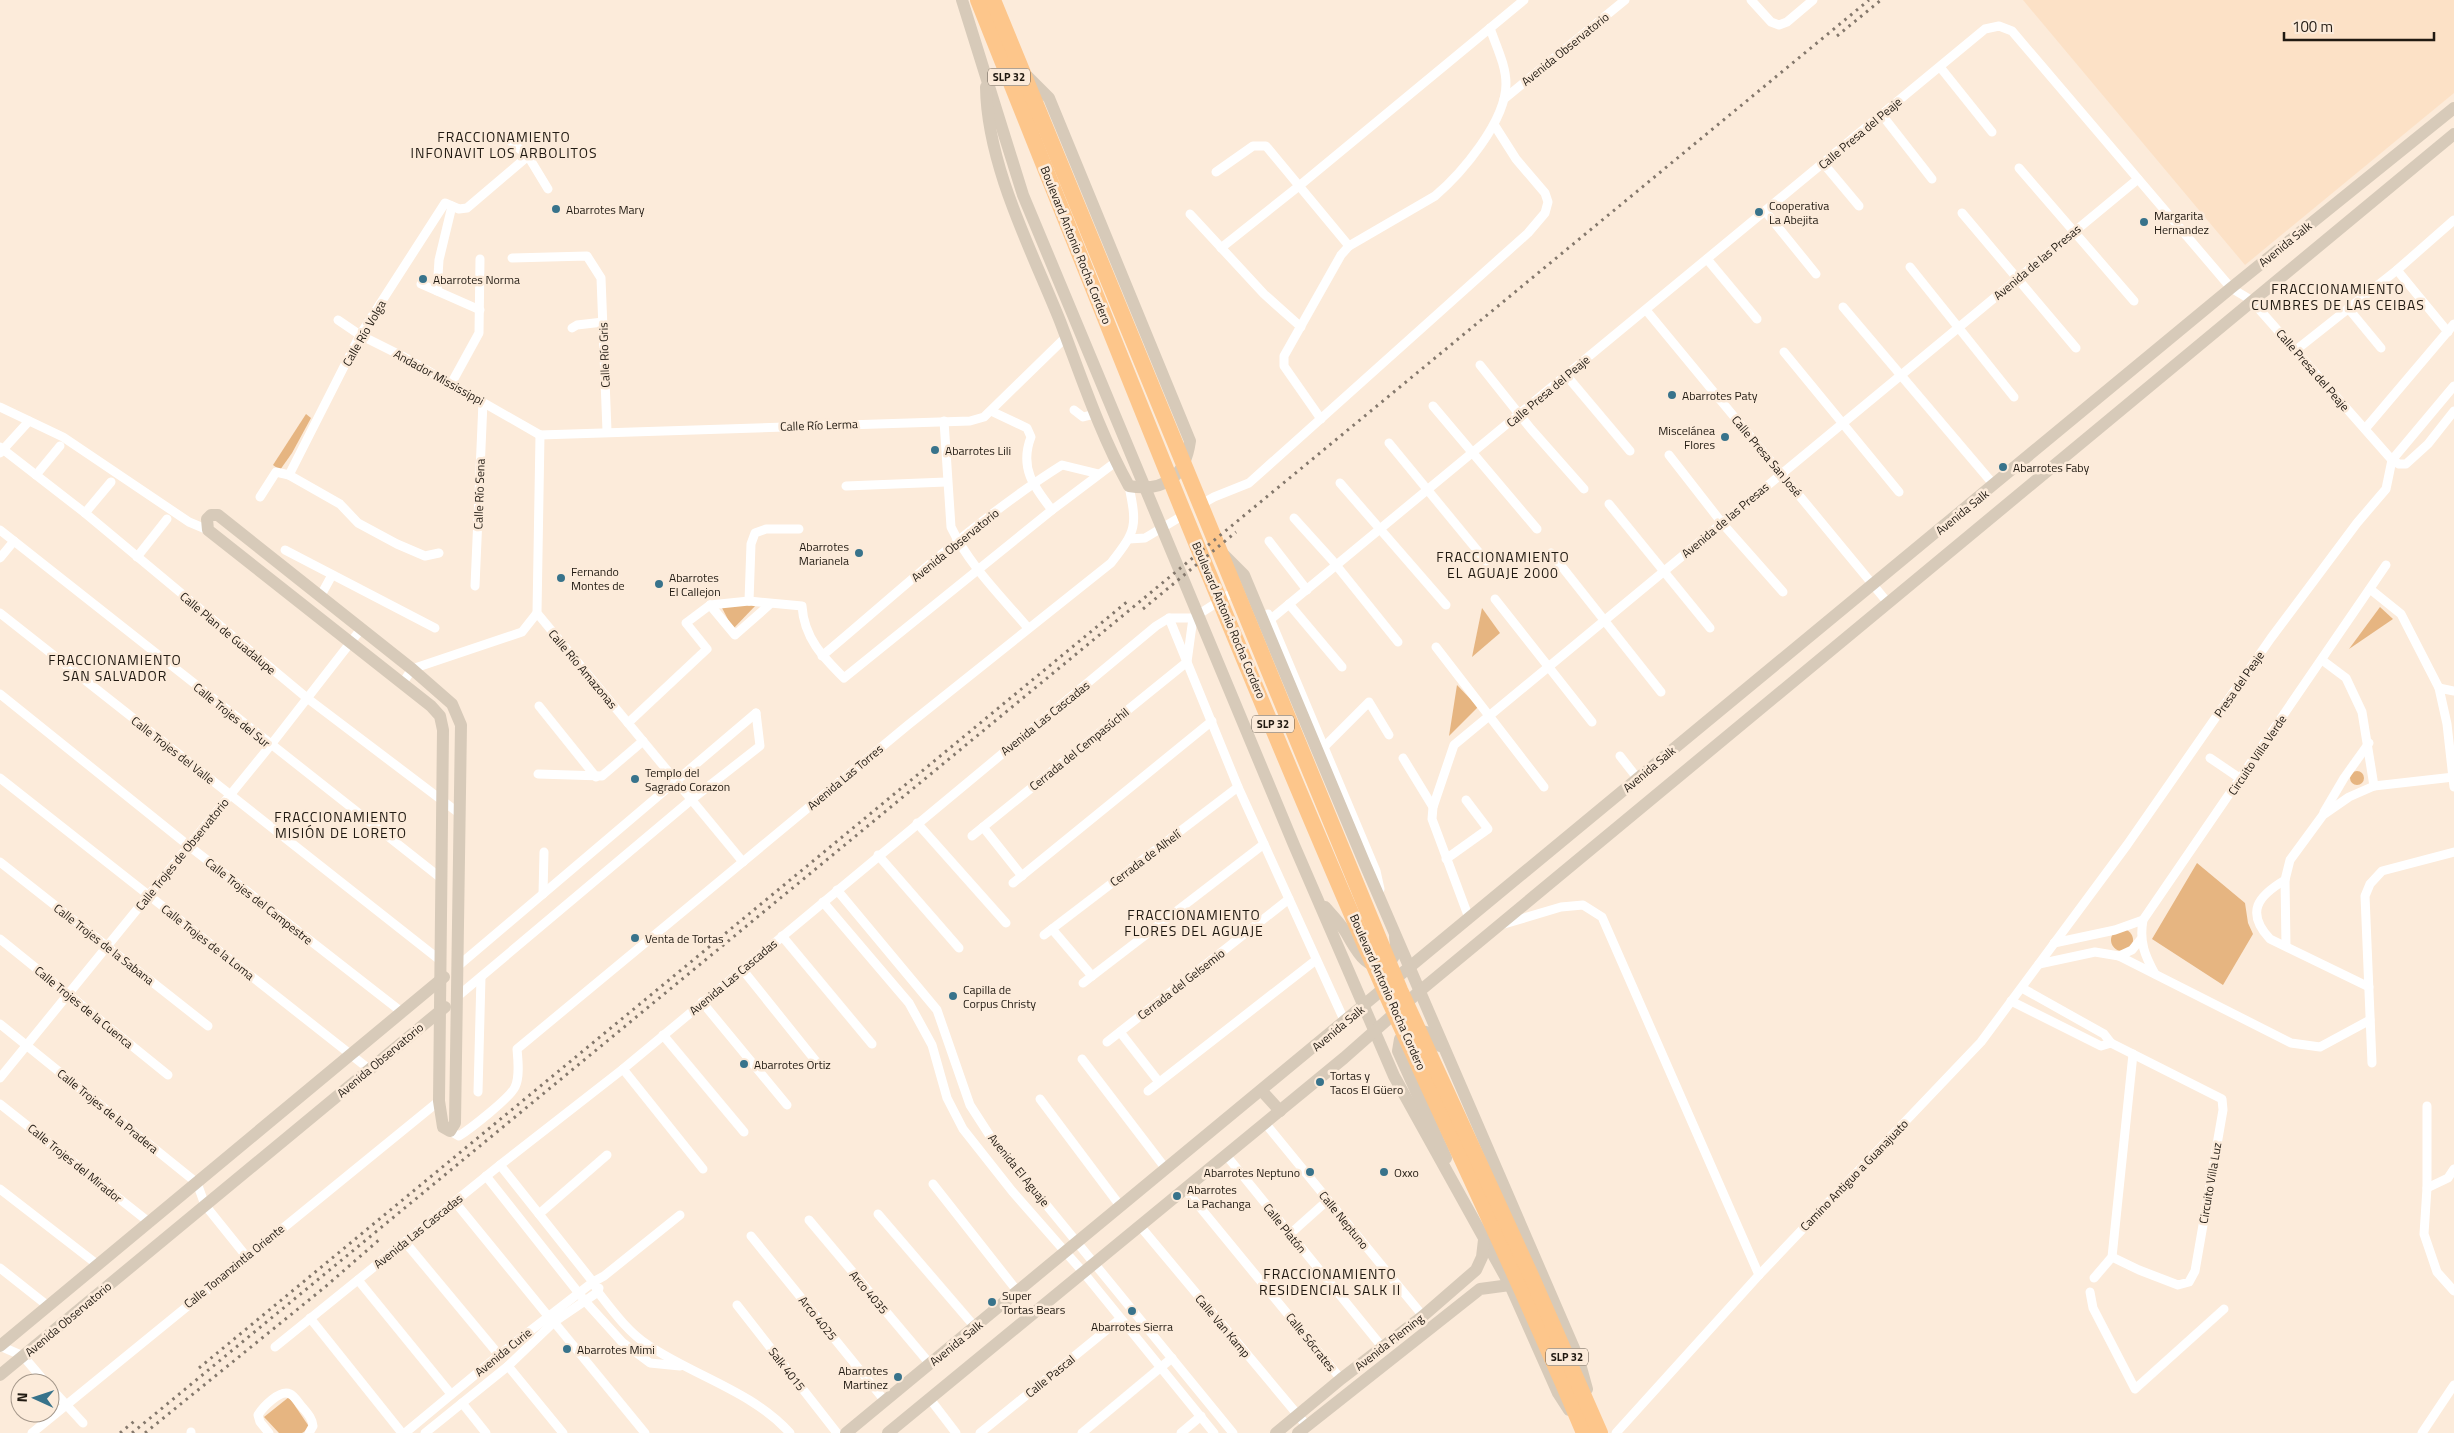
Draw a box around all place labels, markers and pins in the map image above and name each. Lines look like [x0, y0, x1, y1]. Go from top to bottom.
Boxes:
place label: Cooperativa La Abejita [1769, 196, 1829, 229]
place label: Abarrotes Mary [566, 200, 645, 219]
marker: Abarrotes Mary [550, 203, 562, 215]
marker: Cooperativa La Abejita [1753, 206, 1765, 218]
place label: Margarita Hernandez [2154, 206, 2209, 239]
marker: Margarita Hernandez [2138, 216, 2150, 228]
place label: Abarrotes Norma [433, 270, 520, 289]
marker: Abarrotes Norma [417, 273, 429, 285]
place label: Abarrotes Paty [1682, 386, 1758, 405]
marker: Abarrotes Paty [1666, 389, 1678, 401]
place label: Miscelánea Flores [1658, 421, 1715, 454]
marker: Miscelánea Flores [1719, 431, 1731, 443]
place label: Abarrotes Lili [945, 441, 1011, 460]
marker: Abarrotes Lili [929, 444, 941, 456]
place label: Abarrotes Faby [2013, 458, 2090, 477]
marker: Abarrotes Faby [1997, 461, 2009, 473]
place label: Abarrotes Marianela [799, 537, 849, 570]
marker: Abarrotes Marianela [853, 547, 865, 559]
place label: Fernando Montes de [571, 562, 625, 595]
place label: Abarrotes El Callejon [669, 568, 721, 601]
marker: Fernando Montes de [555, 572, 567, 584]
marker: Abarrotes El Callejon [653, 578, 665, 590]
place label: Templo del Sagrado Corazon [645, 763, 730, 796]
marker: Templo del Sagrado Corazon [629, 773, 641, 785]
place label: Venta de Tortas [645, 929, 724, 948]
marker: Venta de Tortas [629, 932, 641, 944]
place label: Capilla de Corpus Christy [963, 980, 1036, 1013]
marker: Capilla de Corpus Christy [947, 990, 959, 1002]
place label: Abarrotes Ortiz [754, 1055, 831, 1074]
marker: Abarrotes Ortiz [738, 1058, 750, 1070]
place label: Tortas y Tacos El Güero [1330, 1066, 1403, 1099]
marker: Tortas y Tacos El Güero [1314, 1076, 1326, 1088]
place label: Abarrotes Neptuno [1204, 1163, 1300, 1182]
place label: Oxxo [1394, 1163, 1419, 1182]
marker: Abarrotes Neptuno [1304, 1166, 1316, 1178]
marker: Oxxo [1378, 1166, 1390, 1178]
place label: Abarrotes La Pachanga [1187, 1180, 1251, 1213]
marker: Abarrotes La Pachanga [1171, 1190, 1183, 1202]
place label: Super Tortas Bears [1002, 1286, 1066, 1319]
marker: Super Tortas Bears [986, 1296, 998, 1308]
marker: Abarrotes Sierra [1126, 1305, 1138, 1317]
place label: Abarrotes Sierra [1091, 1317, 1173, 1336]
place label: Abarrotes Mimi [577, 1340, 655, 1359]
marker: Abarrotes Mimi [561, 1343, 573, 1355]
place label: Abarrotes Martinez [838, 1361, 888, 1394]
marker: Abarrotes Martinez [892, 1371, 904, 1383]

